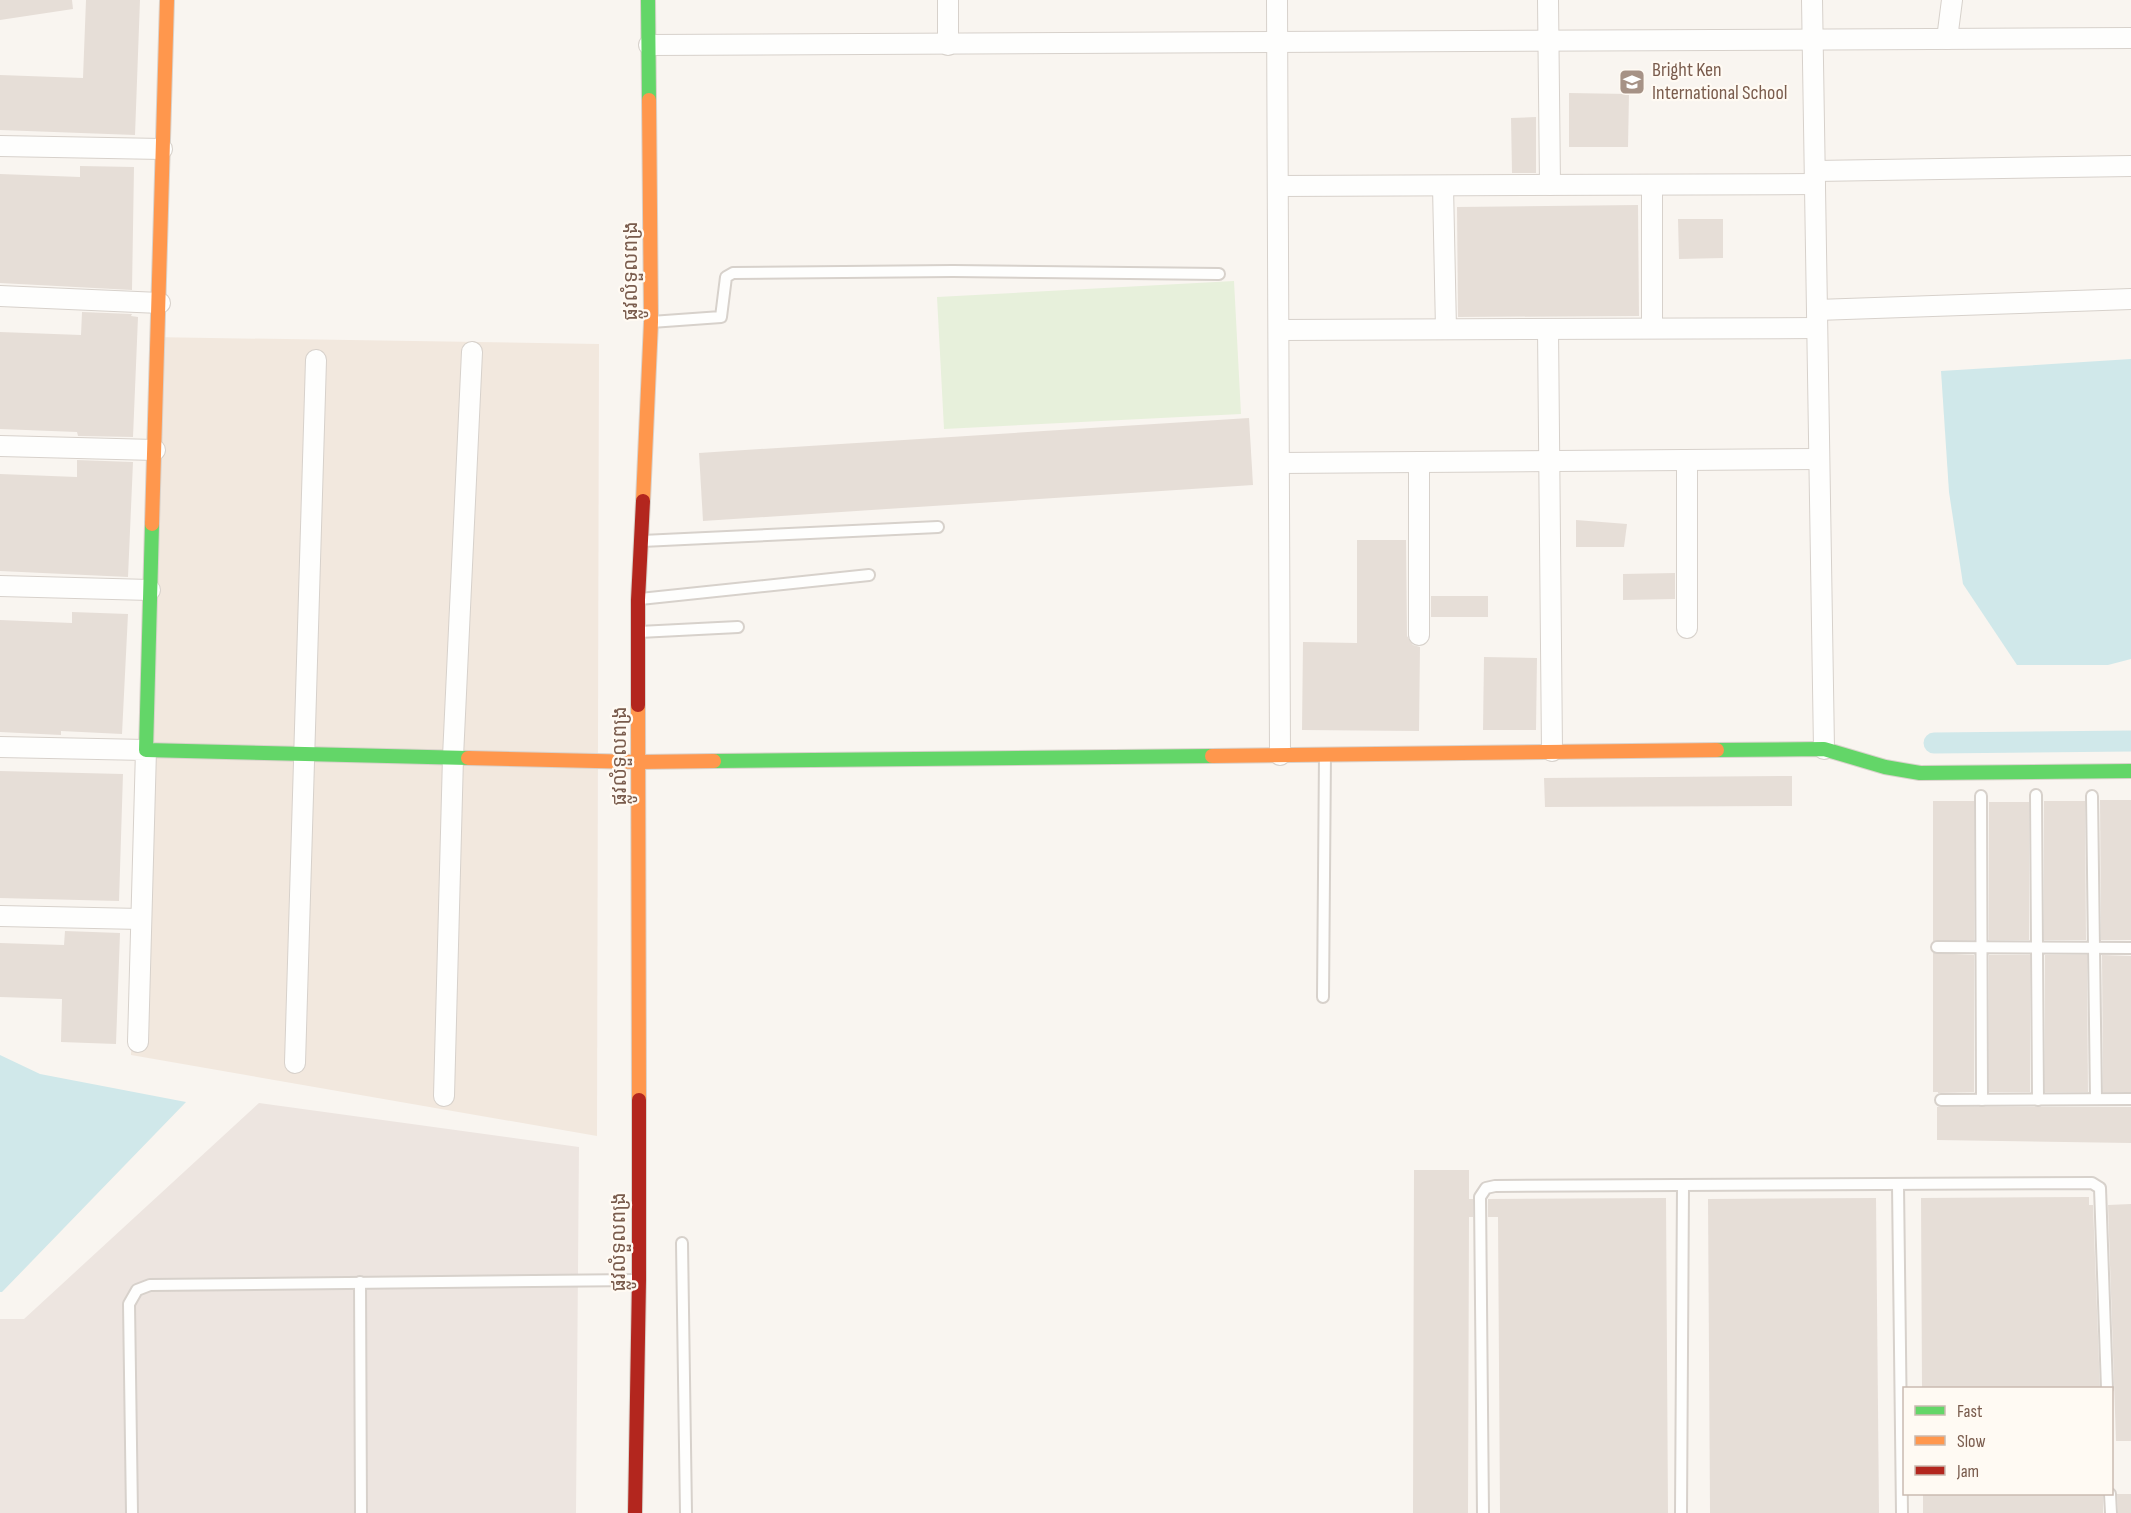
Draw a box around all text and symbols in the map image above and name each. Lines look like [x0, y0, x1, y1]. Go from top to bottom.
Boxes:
place label: Bright Ken International School [1652, 58, 1787, 105]
school or university icon: Bright Ken International School [1617, 67, 1647, 97]
street label: ផ្លូវលំទួលពង្រ [619, 221, 649, 321]
street label: ផ្លូវលំទួលពង្រ [608, 706, 638, 806]
street label: ផ្លូវលំទួលពង្រ [607, 1192, 637, 1292]
legend [1903, 1387, 2113, 1495]
text: Fast [1957, 1401, 1983, 1422]
text: Slow [1957, 1431, 1986, 1452]
text: Jam [1956, 1461, 1979, 1482]

